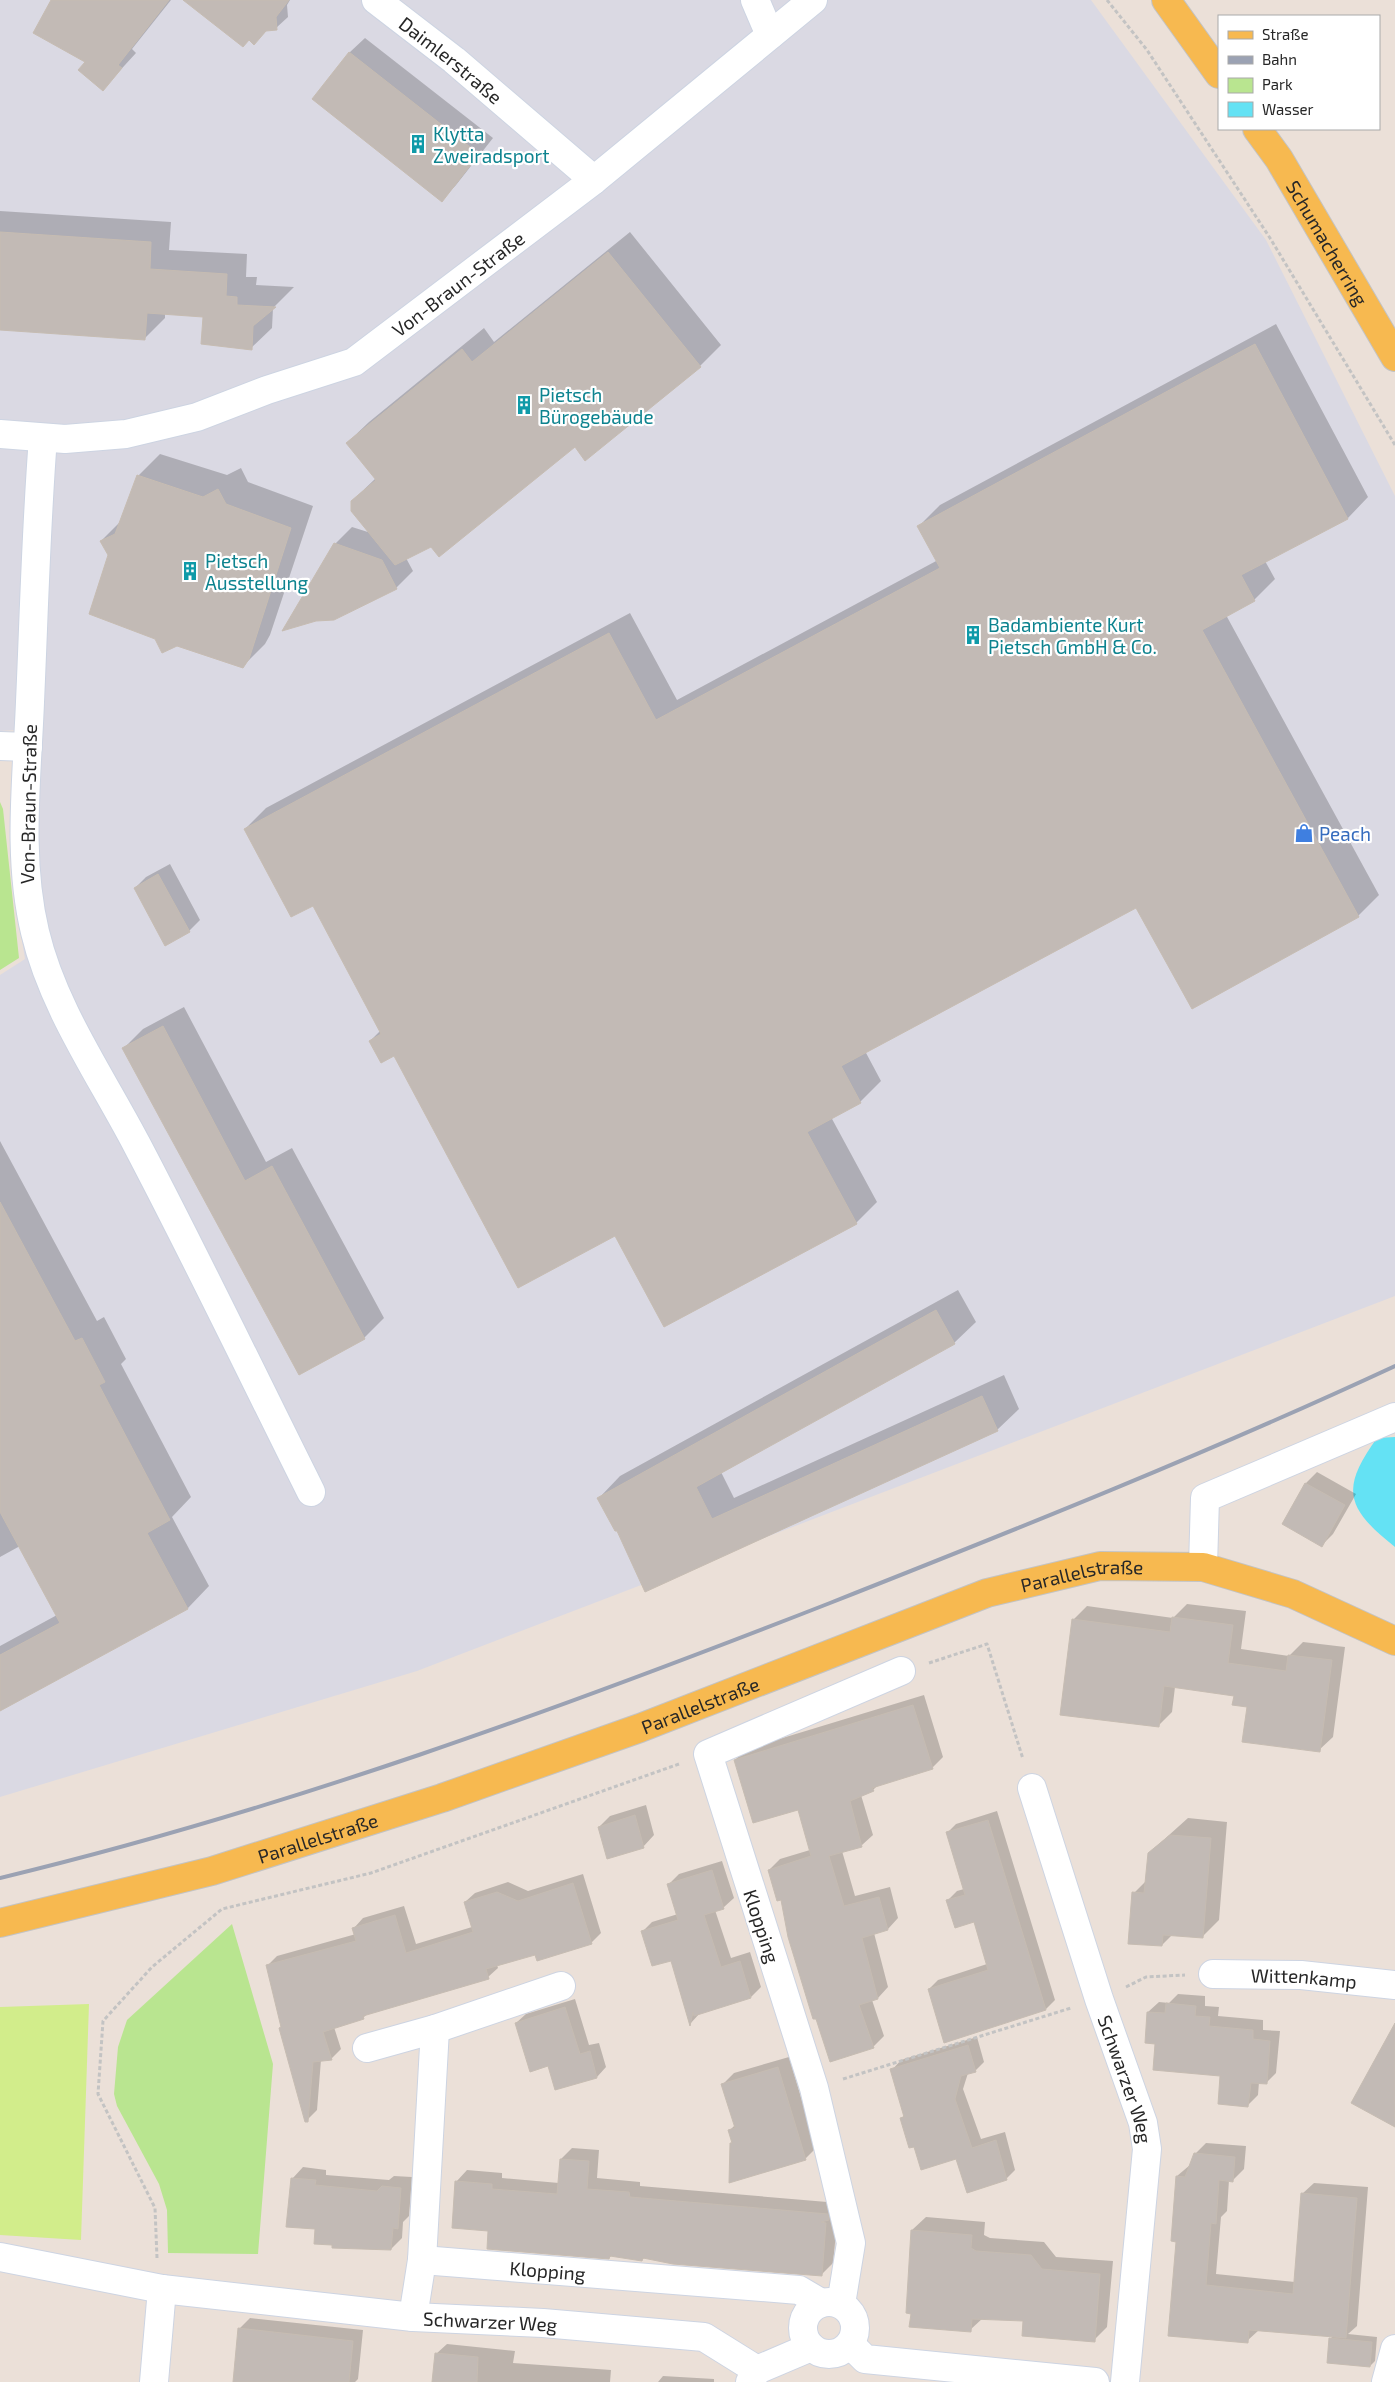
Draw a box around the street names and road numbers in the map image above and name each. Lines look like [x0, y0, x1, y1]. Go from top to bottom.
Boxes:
street label: Daimlerstraße [395, 11, 507, 108]
street label: Schumacherring [1282, 176, 1374, 310]
street label: Von-Braun-Straße [387, 226, 528, 341]
street label: Von-Braun-Straße [15, 724, 41, 884]
street label: Parallelstraße [1018, 1554, 1143, 1596]
street label: Parallelstraße [638, 1671, 762, 1738]
street label: Parallelstraße [255, 1808, 380, 1867]
street label: Klopping [739, 1886, 785, 1966]
street label: Wittenkamp [1251, 1963, 1358, 1992]
street label: Schwarzer Weg [1094, 2012, 1157, 2145]
street label: Klopping [509, 2256, 587, 2285]
street label: Schwarzer Weg [423, 2306, 559, 2336]

